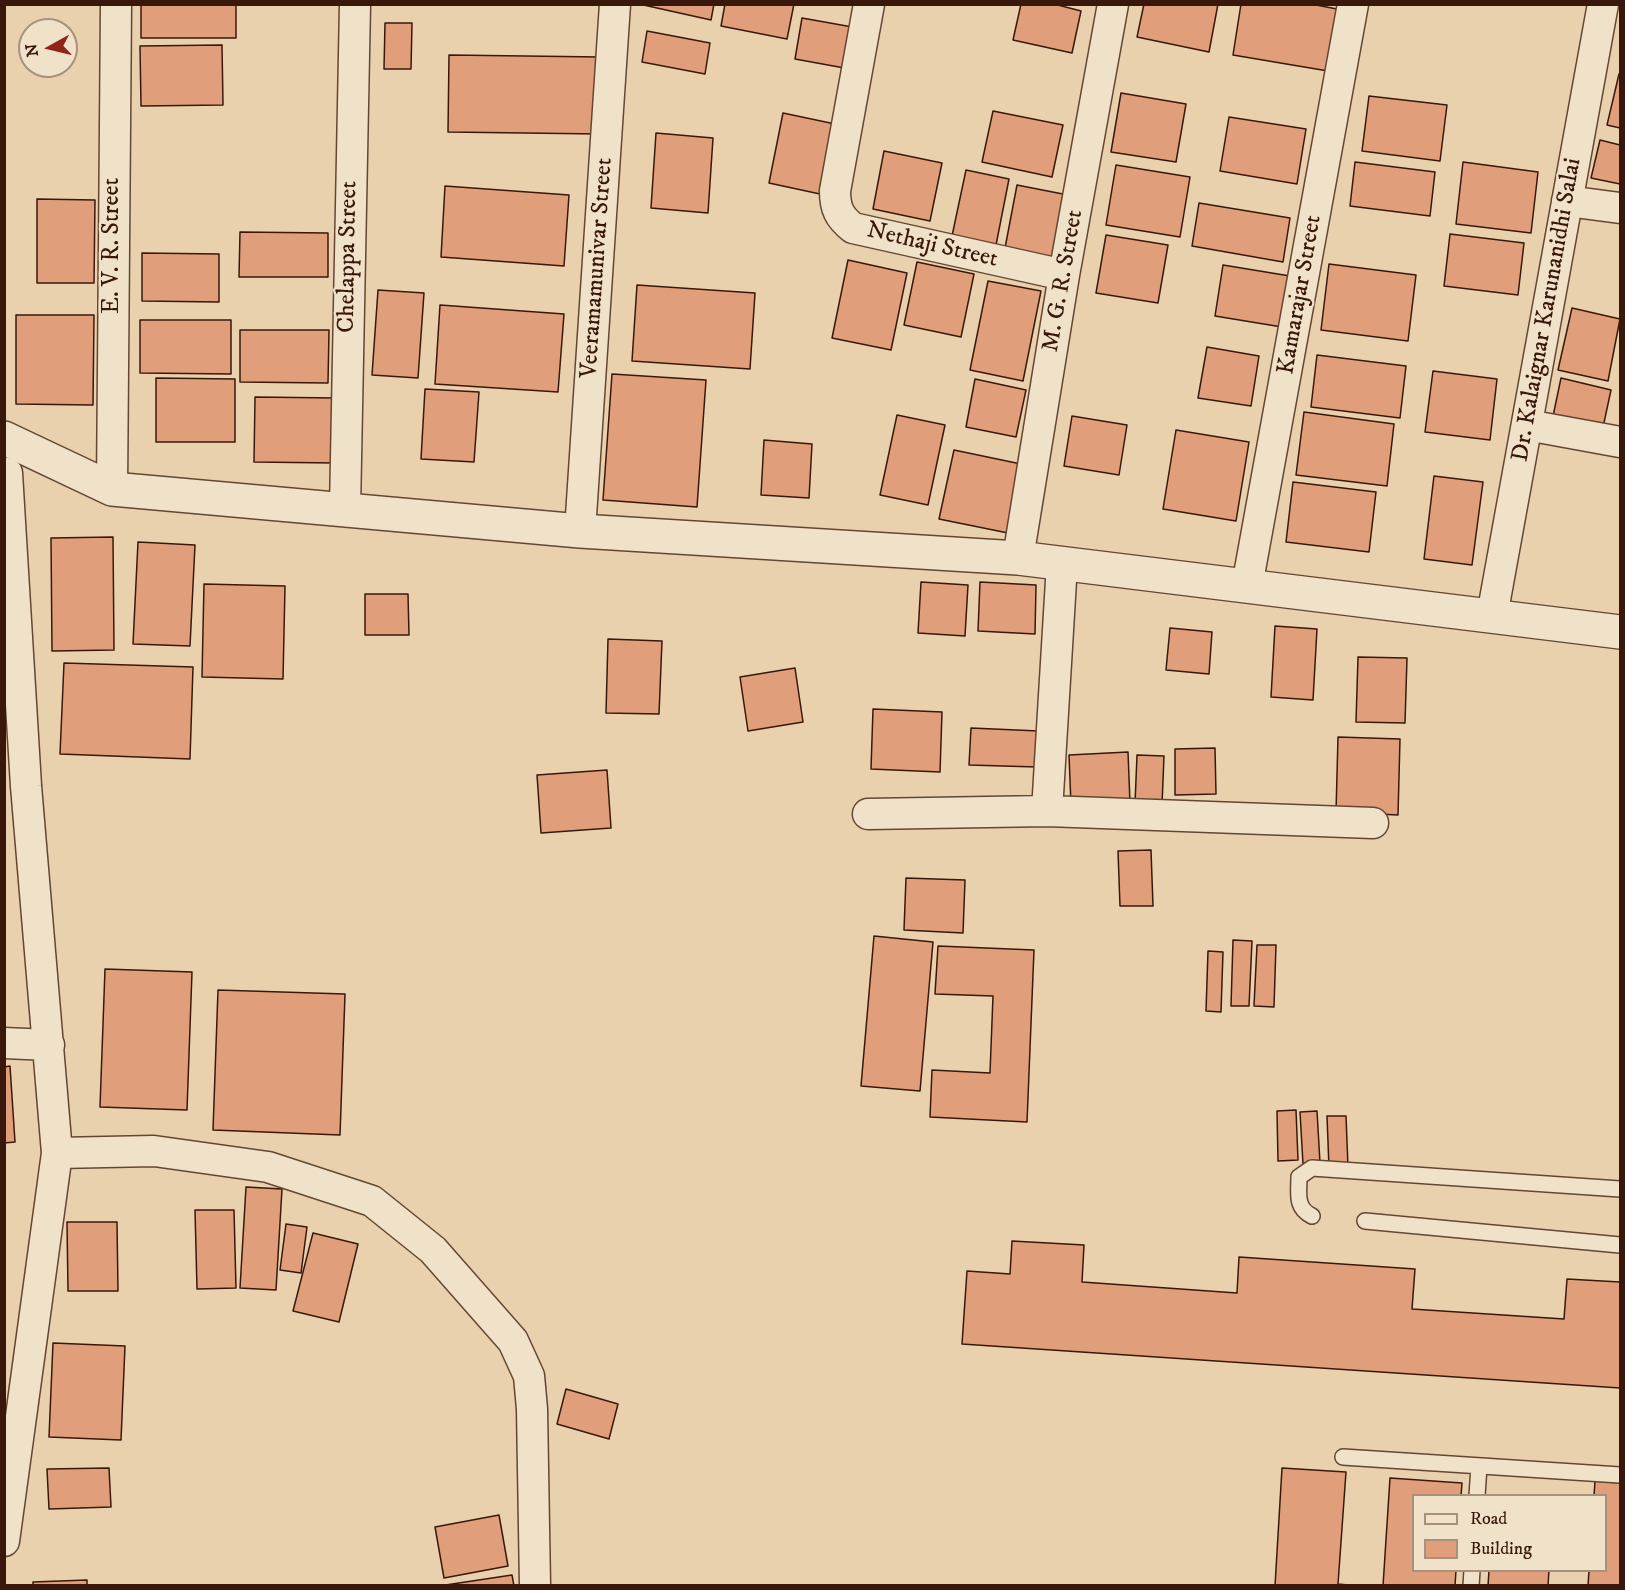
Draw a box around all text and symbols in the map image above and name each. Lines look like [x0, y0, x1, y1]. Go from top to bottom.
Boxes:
north arrow [18, 18, 78, 78]
text: N [21, 42, 43, 58]
street label: Dr. Kalaignar Karunanidhi Salai [1507, 156, 1589, 464]
street label: Veeramamunivar Street [576, 157, 620, 379]
street label: E. V. R. Street [99, 178, 127, 314]
street label: Chelappa Street [333, 181, 365, 333]
street label: M. G. R. Street [1037, 208, 1091, 354]
street label: Kamarajar Street [1273, 213, 1329, 377]
street label: Nethaji Street [864, 217, 1000, 275]
legend [1412, 1494, 1607, 1572]
text: Road [1470, 1508, 1507, 1530]
text: Building [1470, 1538, 1532, 1560]

